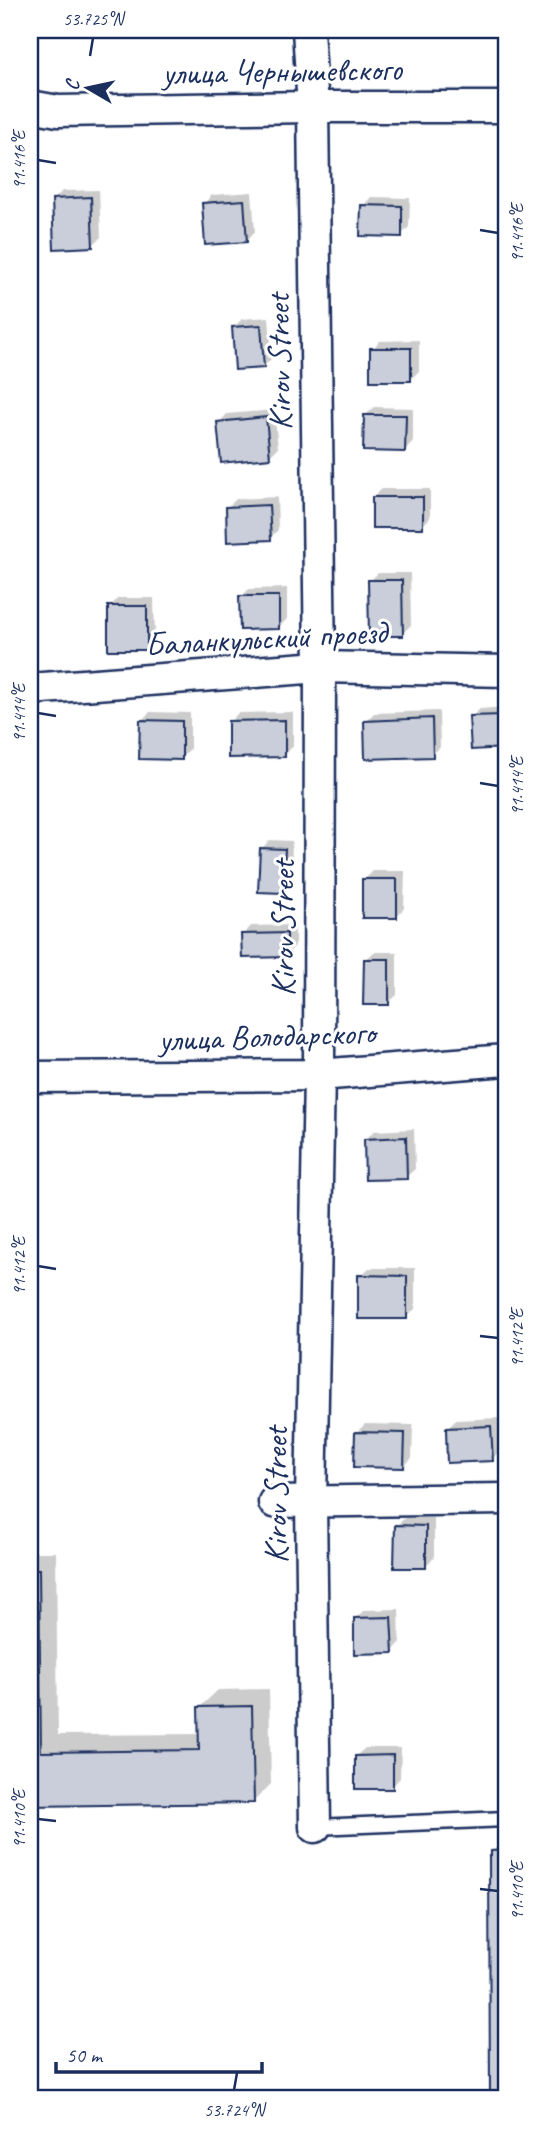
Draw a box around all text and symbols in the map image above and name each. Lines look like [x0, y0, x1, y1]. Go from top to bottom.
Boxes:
text: 53.725°N [63, 8, 126, 30]
street label: улица Чернышевского [160, 48, 403, 94]
north arrow [52, 52, 122, 122]
text: С [60, 76, 85, 92]
text: 91.416°E [8, 128, 30, 189]
text: 91.416°E [506, 201, 528, 262]
street label: Kirov Street [257, 290, 301, 431]
street label: Баланкульский проезд [144, 611, 391, 665]
text: 91.414°E [8, 681, 30, 742]
text: 91.414°E [506, 754, 528, 815]
street label: Kirov Street [262, 857, 304, 996]
street label: улица Володарского [156, 1011, 379, 1061]
text: 91.412°E [8, 1234, 30, 1295]
text: 91.412°E [506, 1306, 528, 1367]
street label: Kirov Street [255, 1424, 297, 1563]
text: 91.410°E [8, 1787, 30, 1848]
text: 91.410°E [506, 1859, 528, 1920]
scale bar [56, 2031, 262, 2075]
text: 50 m [66, 2042, 104, 2068]
text: 53.724°N [204, 2099, 267, 2121]

